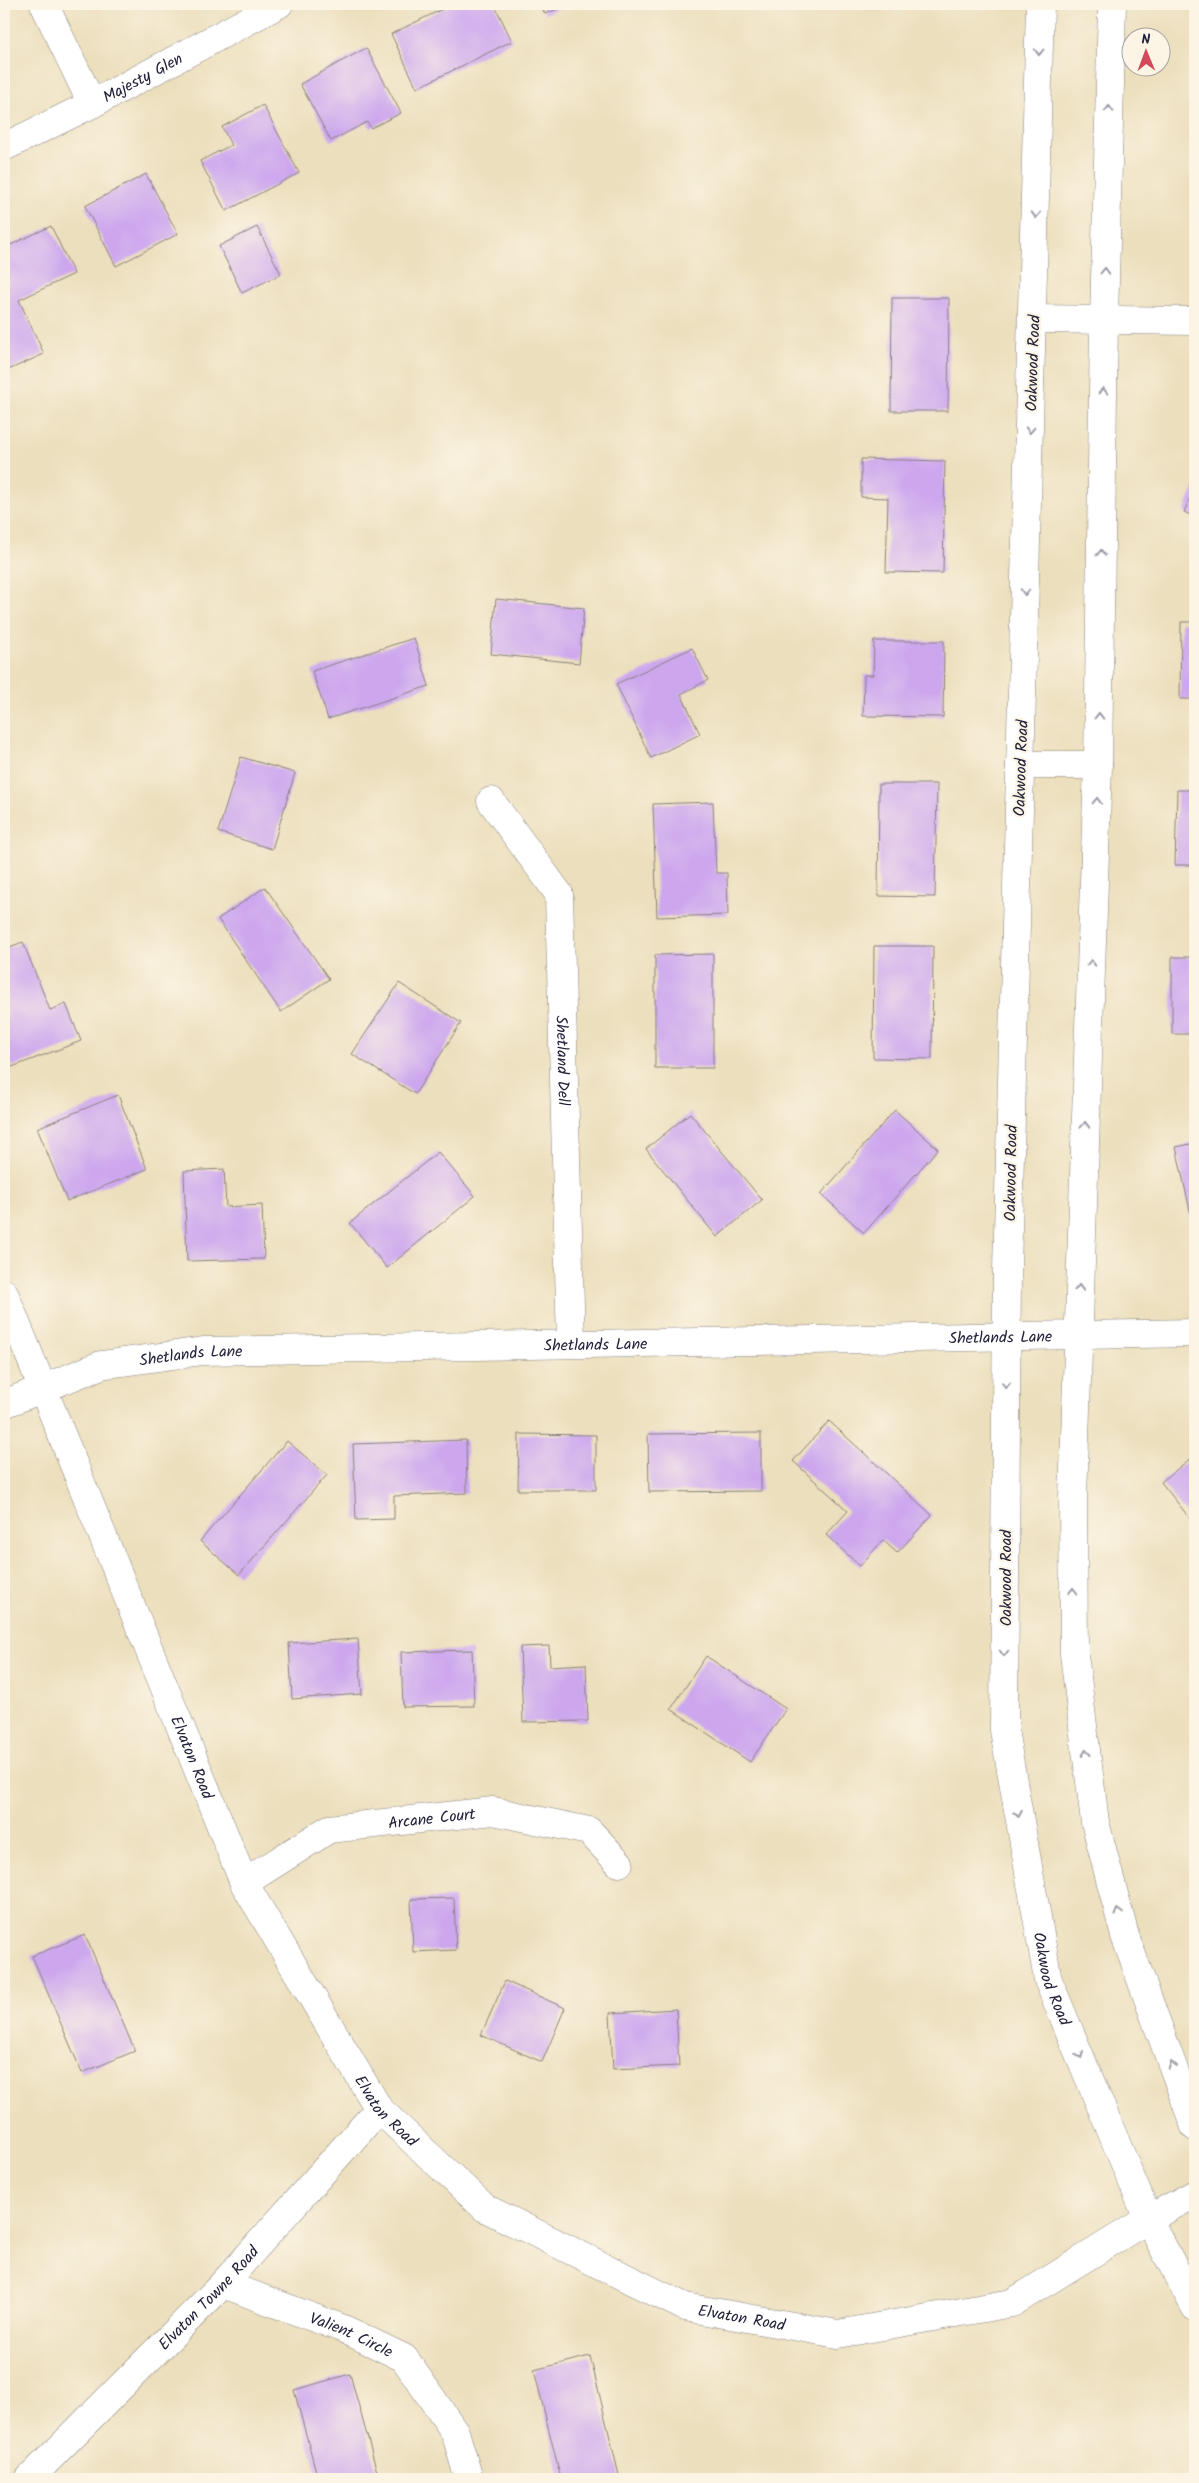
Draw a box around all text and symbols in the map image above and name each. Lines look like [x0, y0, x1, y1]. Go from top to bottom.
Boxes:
north arrow [1122, 28, 1172, 78]
text: N [1141, 29, 1151, 51]
street label: Majesty Glen [98, 47, 188, 110]
one-way arrow [1034, 49, 1045, 57]
one-way arrow [1104, 105, 1114, 112]
one-way arrow [1030, 211, 1041, 219]
one-way arrow [1100, 267, 1110, 275]
street label: Oakwood Road [1019, 313, 1048, 412]
one-way arrow [1098, 387, 1108, 394]
one-way arrow [1025, 426, 1035, 434]
one-way arrow [1096, 549, 1106, 557]
one-way arrow [1020, 589, 1030, 597]
one-way arrow [1094, 712, 1104, 720]
street label: Oakwood Road [1007, 718, 1036, 817]
one-way arrow [1091, 796, 1102, 804]
one-way arrow [1085, 959, 1096, 967]
street label: Shetland Dell [548, 1015, 576, 1106]
one-way arrow [1080, 1121, 1090, 1129]
street label: Oakwood Road [998, 1124, 1025, 1222]
one-way arrow [1074, 1284, 1084, 1292]
street label: Shetlands Lane [948, 1325, 1052, 1351]
street label: Shetlands Lane [543, 1332, 648, 1359]
street label: Shetlands Lane [138, 1339, 243, 1374]
one-way arrow [1001, 1382, 1011, 1389]
street label: Oakwood Road [994, 1529, 1019, 1626]
one-way arrow [1068, 1587, 1078, 1594]
one-way arrow [999, 1649, 1009, 1657]
street label: Elvaton Road [163, 1712, 220, 1804]
one-way arrow [1081, 1748, 1092, 1756]
street label: Arcane Court [387, 1802, 478, 1836]
one-way arrow [1013, 1810, 1023, 1818]
one-way arrow [1113, 1907, 1124, 1916]
street label: Oakwood Road [1026, 1930, 1077, 2031]
one-way arrow [1073, 2050, 1084, 2059]
one-way arrow [1168, 2061, 1178, 2069]
street label: Elvaton Road [347, 2071, 424, 2154]
street label: Elvaton Towne Road [153, 2240, 266, 2357]
street label: Elvaton Road [696, 2299, 788, 2339]
street label: Valient Circle [306, 2306, 397, 2365]

